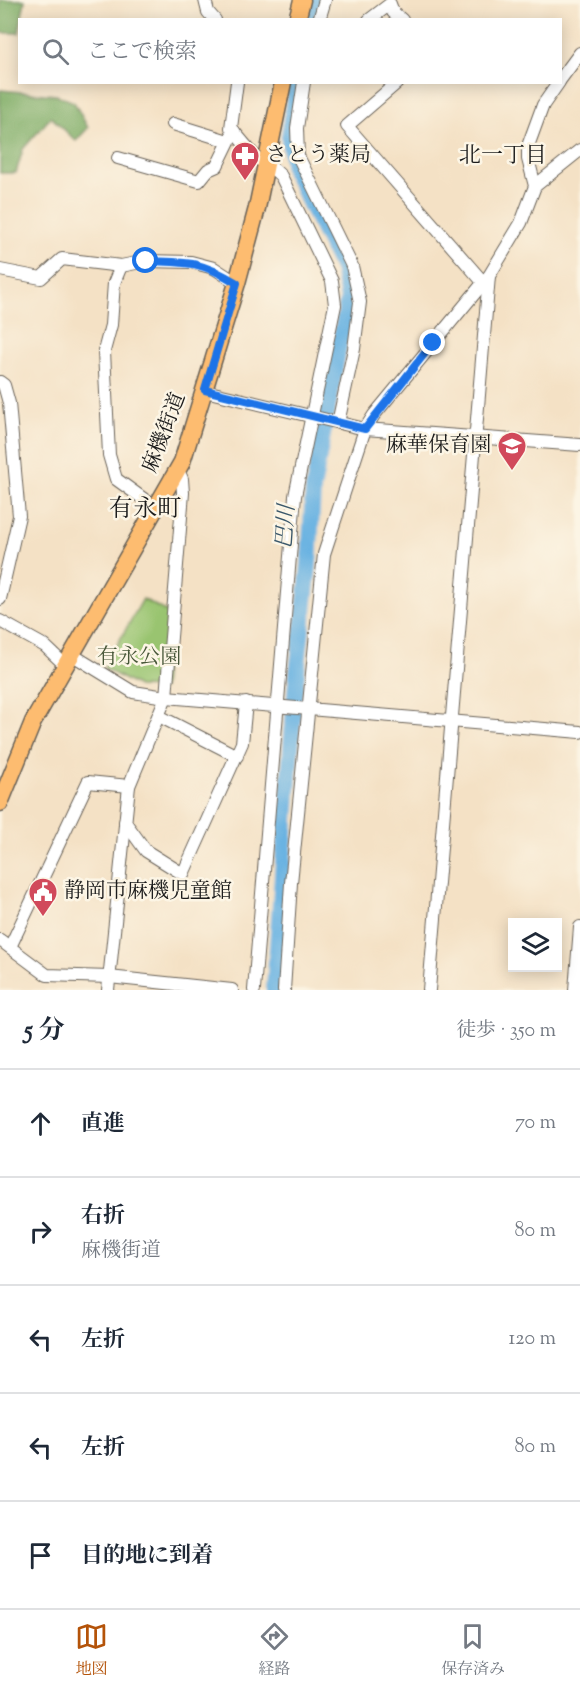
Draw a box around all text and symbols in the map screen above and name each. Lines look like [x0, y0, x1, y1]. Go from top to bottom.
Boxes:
search box [18, 18, 562, 84]
icon: search [39, 35, 72, 68]
text: ここで検索 [87, 37, 197, 69]
pharmacy icon: さとう薬局 [229, 140, 261, 182]
place label: さとう薬局 [266, 141, 371, 171]
district label: 北一丁目 [459, 141, 547, 173]
route start [132, 247, 158, 273]
route end [419, 329, 445, 355]
street label: 麻機街道 [136, 388, 194, 478]
school or university icon: 麻華保育園 [496, 430, 528, 472]
place label: 麻華保育園 [386, 431, 491, 461]
district label: 有永町 [109, 493, 181, 527]
water label: 巴川 [270, 502, 305, 550]
park label: 有永公園 [97, 643, 181, 673]
public building icon: 静岡市麻機児童館 [27, 876, 59, 918]
place label: 静岡市麻機児童館 [64, 877, 232, 907]
map controls [508, 918, 562, 972]
button: layers [508, 918, 562, 972]
text: 5 分 [24, 1013, 64, 1050]
text: 徒歩 · 350 m [456, 1017, 556, 1046]
icon: ahead [24, 1107, 57, 1140]
text: 直進 [81, 1109, 125, 1141]
text: 70 m [515, 1109, 556, 1138]
text: 右折 [81, 1201, 125, 1233]
icon: right [24, 1215, 57, 1248]
text: 80 m [515, 1217, 556, 1246]
text: 麻機街道 [81, 1237, 161, 1266]
icon: left [24, 1323, 57, 1356]
text: 左折 [81, 1325, 125, 1357]
text: 120 m [508, 1325, 556, 1354]
icon: left [24, 1431, 57, 1464]
text: 左折 [81, 1433, 125, 1465]
text: 80 m [515, 1433, 556, 1462]
icon: arrive [24, 1539, 57, 1572]
text: 目的地に到着 [81, 1541, 213, 1573]
tab: 地図 [75, 1620, 108, 1682]
tab: 経路 [258, 1620, 291, 1682]
tab: 保存済み [441, 1620, 505, 1682]

